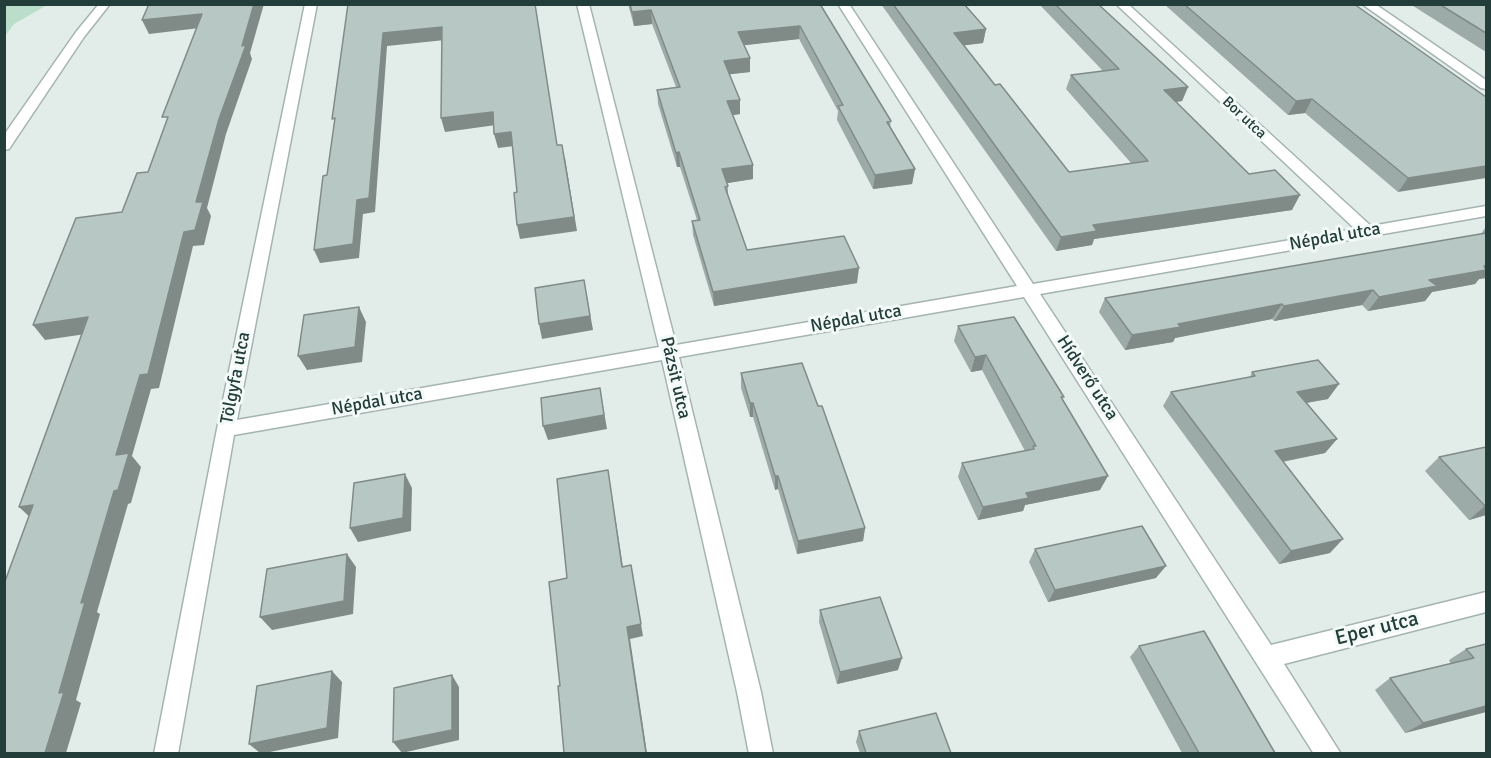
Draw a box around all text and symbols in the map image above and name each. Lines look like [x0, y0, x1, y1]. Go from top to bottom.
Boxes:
street label: Bor utca [1218, 93, 1270, 143]
street label: Népdal utca [1288, 218, 1382, 256]
street label: Népdal utca [809, 300, 903, 338]
street label: Tölgyfa utca [216, 330, 256, 426]
street label: Hídverő utca [1052, 332, 1122, 424]
street label: Pázsit utca [655, 335, 695, 421]
street label: Népdal utca [330, 383, 424, 421]
street label: Eper utca [1333, 606, 1421, 652]

